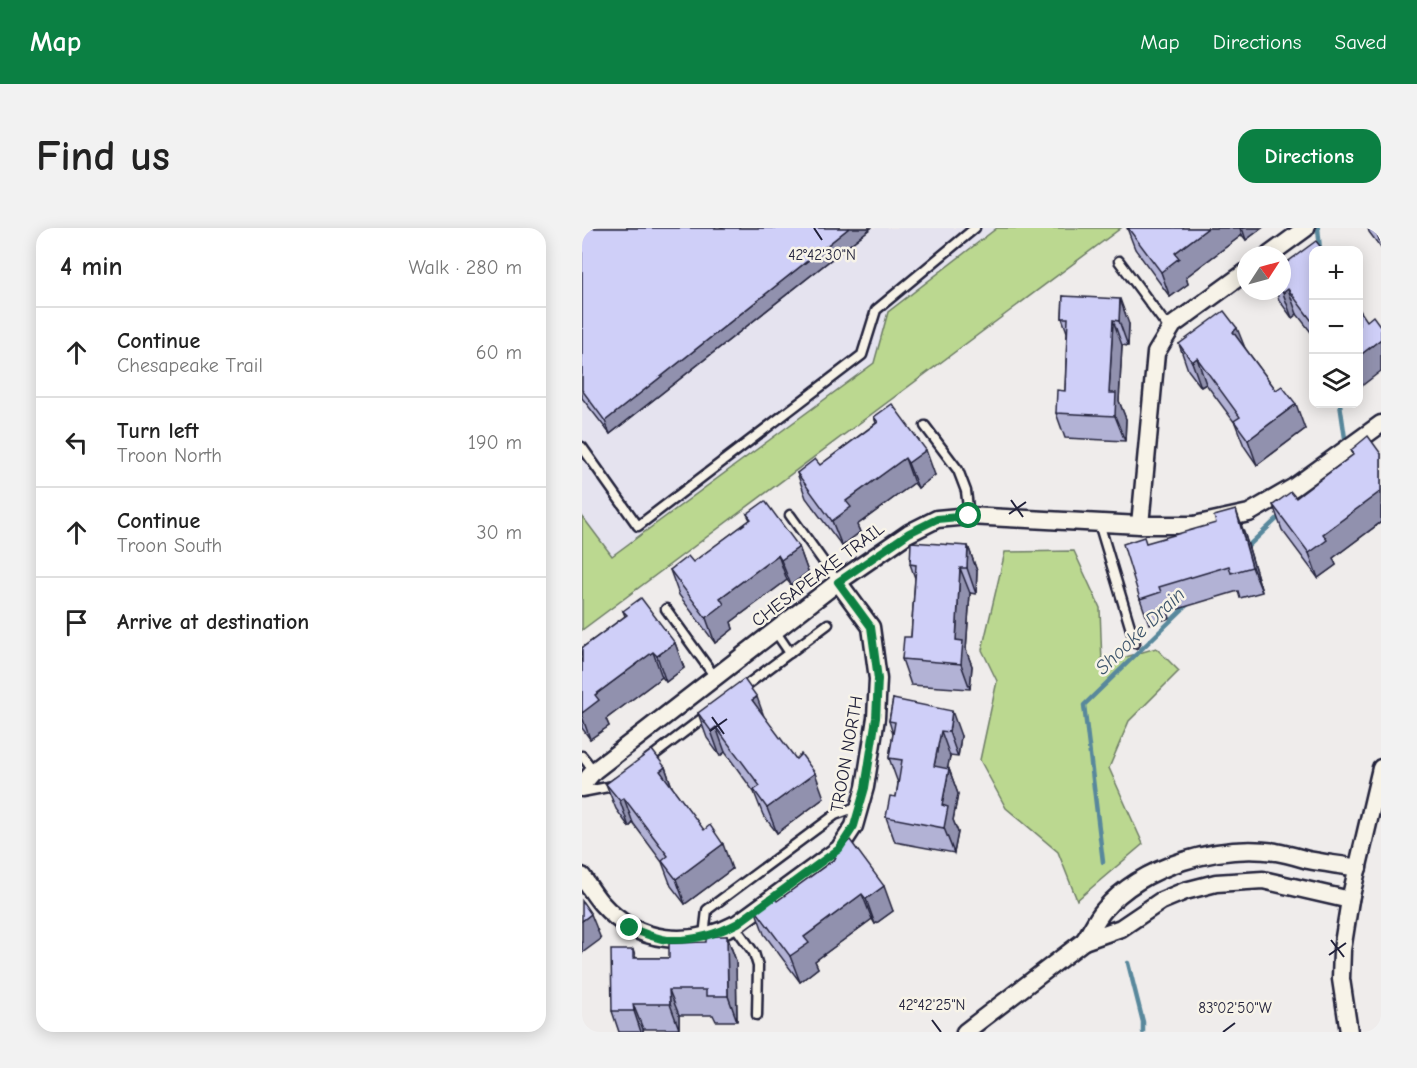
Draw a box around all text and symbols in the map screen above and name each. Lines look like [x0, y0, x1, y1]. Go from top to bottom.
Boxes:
text: Map [30, 26, 81, 58]
text: Map [1140, 30, 1180, 54]
text: Directions [1213, 30, 1302, 54]
text: Saved [1335, 30, 1387, 54]
button: Directions [1238, 129, 1381, 183]
text: Find us [36, 132, 170, 181]
text: 42°42'30"N [788, 246, 856, 264]
north arrow [1237, 246, 1291, 300]
map controls [1309, 246, 1363, 408]
button: + [1309, 246, 1363, 300]
text: 4 min [60, 252, 123, 282]
text: Walk · 280 m [409, 256, 522, 279]
button: − [1309, 300, 1363, 354]
text: Continue [117, 328, 200, 354]
icon: ahead [60, 336, 93, 369]
text: 60 m [476, 341, 522, 364]
text: Chesapeake Trail [117, 354, 263, 377]
button: layers [1309, 354, 1363, 408]
text: Turn left [117, 418, 199, 444]
icon: left [60, 426, 93, 459]
text: 190 m [468, 431, 522, 454]
text: Troon North [117, 444, 222, 467]
route start [955, 502, 981, 528]
text: Continue [117, 508, 200, 534]
icon: ahead [60, 516, 93, 549]
street label: CHESAPEAKE TRAIL [748, 518, 888, 632]
text: 30 m [476, 521, 522, 544]
text: Troon South [117, 534, 222, 557]
water label: Shooke Drain [1091, 583, 1189, 679]
icon: arrive [60, 606, 93, 639]
text: Arrive at destination [117, 609, 309, 635]
street label: TROON NORTH [826, 694, 868, 814]
route end [616, 914, 642, 940]
text: 42°42'25"N [899, 996, 965, 1014]
text: 83°02'50"W [1198, 999, 1272, 1017]

